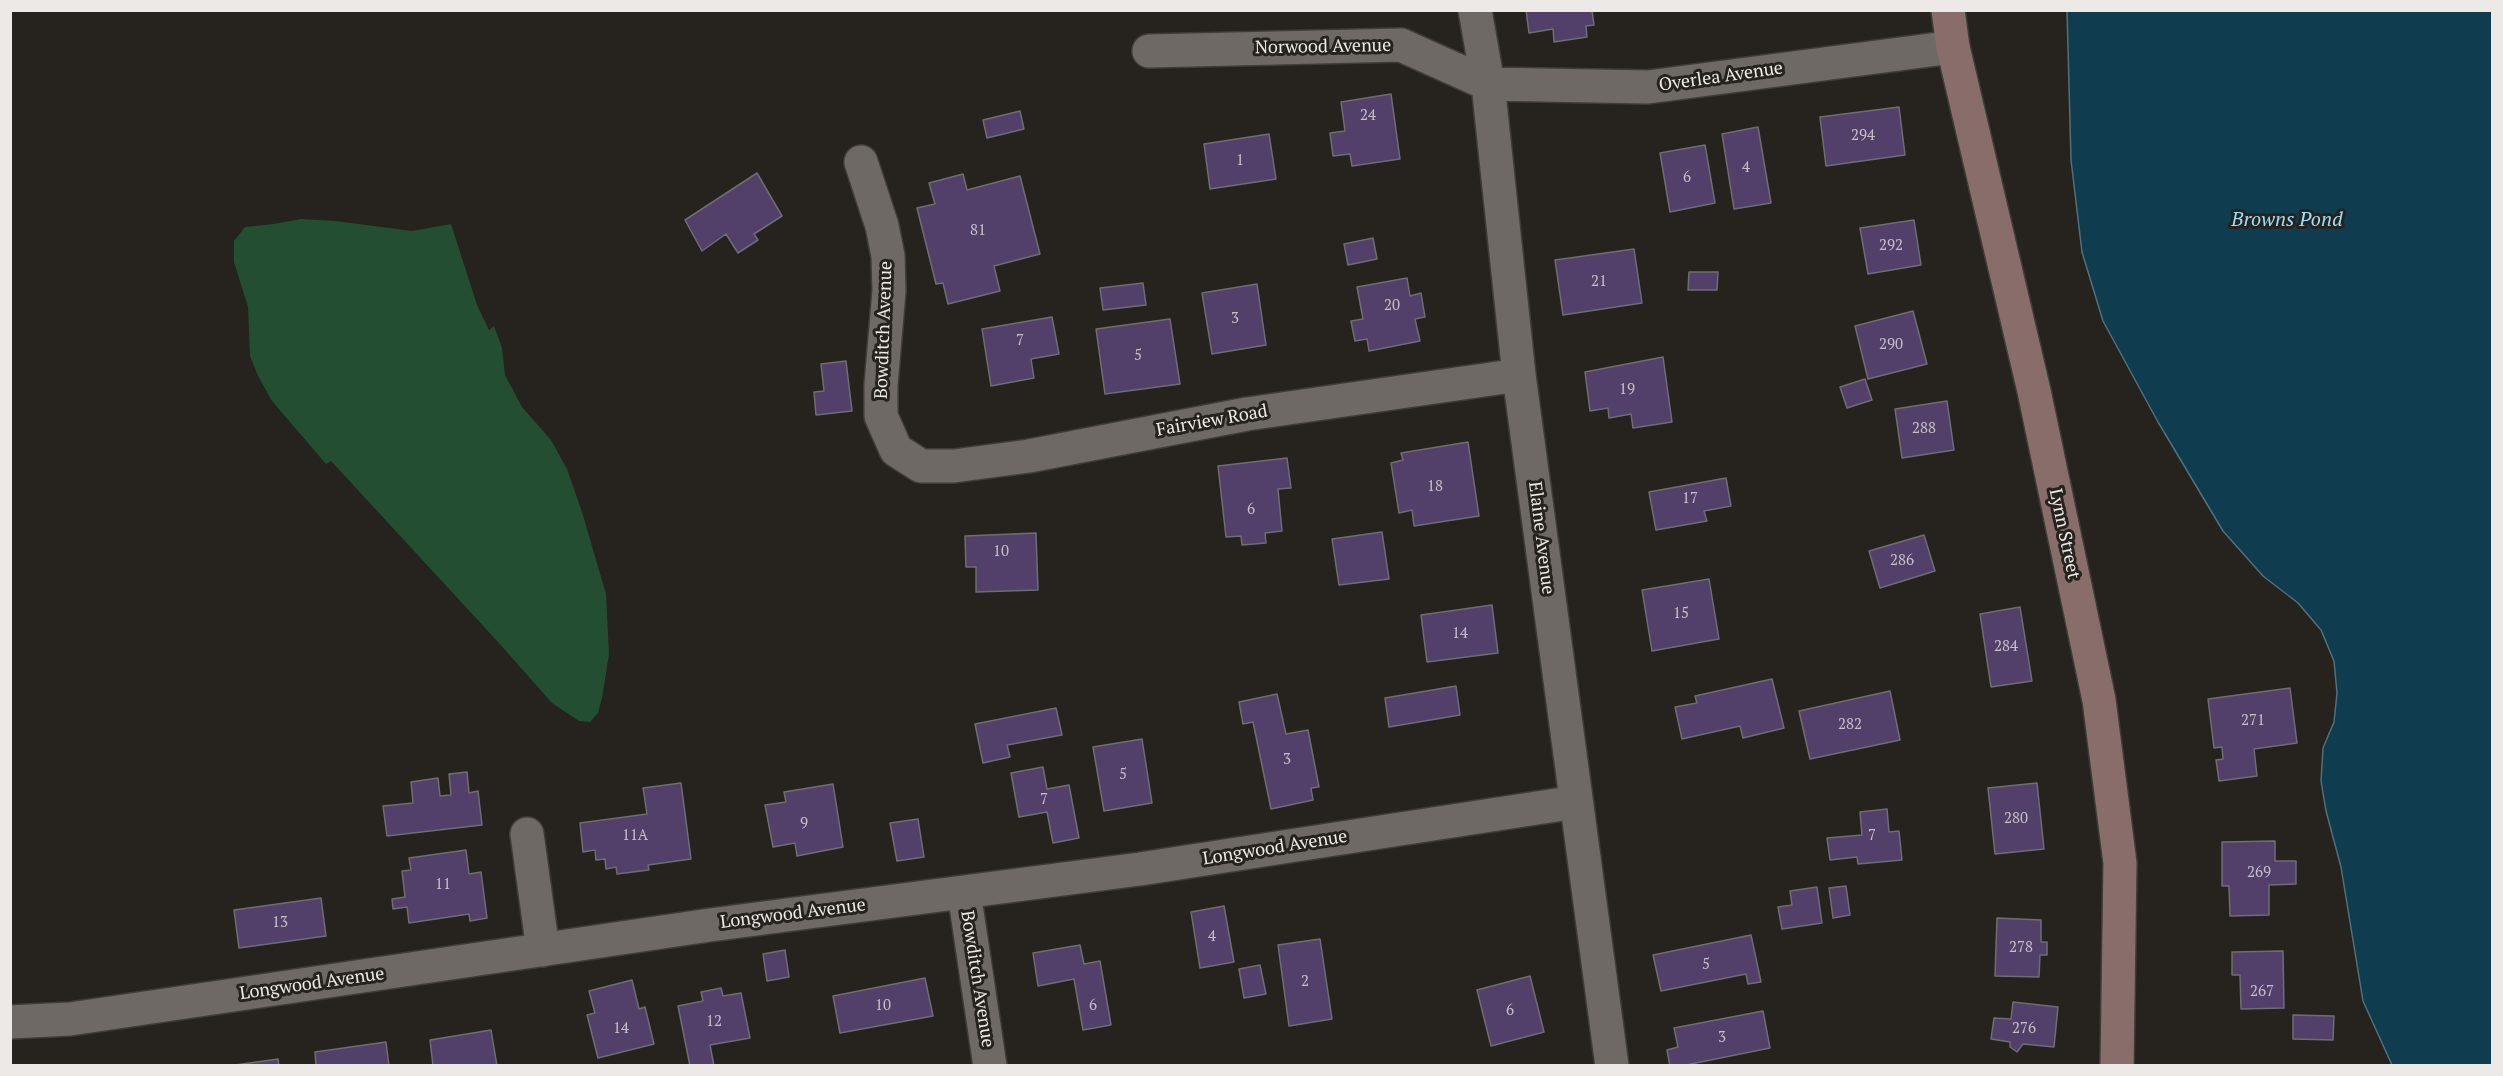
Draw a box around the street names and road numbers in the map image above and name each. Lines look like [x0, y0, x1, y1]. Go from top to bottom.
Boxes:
street label: Norwood Avenue [1255, 35, 1391, 59]
street label: Overlea Avenue [1658, 58, 1784, 96]
street label: Bowditch Avenue [871, 261, 897, 399]
street label: Fairview Road [1155, 401, 1269, 441]
street label: Elaine Avenue [1523, 480, 1559, 596]
street label: Lynn Street [2044, 487, 2084, 581]
street label: Longwood Avenue [1201, 826, 1349, 870]
street label: Longwood Avenue [719, 894, 867, 934]
street label: Bowditch Avenue [956, 909, 998, 1049]
street label: Longwood Avenue [238, 963, 386, 1005]

